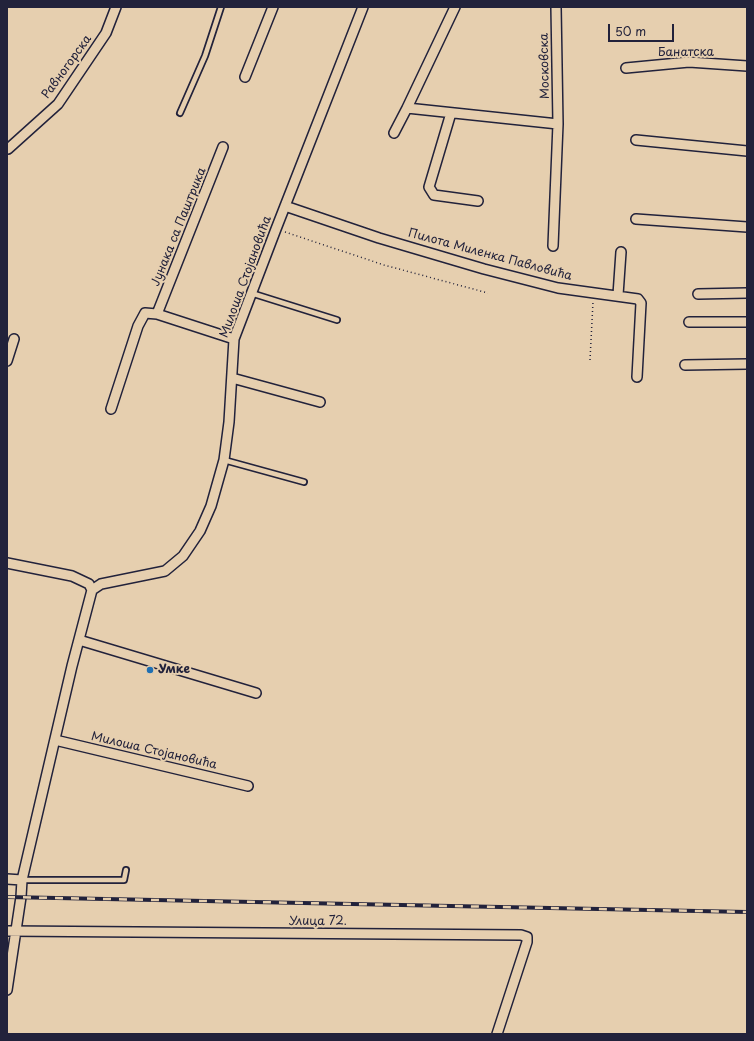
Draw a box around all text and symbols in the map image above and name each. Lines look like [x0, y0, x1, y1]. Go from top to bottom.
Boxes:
scale bar [610, 16, 676, 42]
text: 50 m [615, 22, 646, 40]
street label: Равногорска [39, 32, 95, 102]
street label: Московска [537, 33, 553, 99]
street label: Банатска [658, 46, 714, 60]
street label: Јунака са Паштрика [149, 166, 209, 288]
street label: Милоша Стојановића [217, 214, 275, 340]
street label: Пилота Миленка Павловића [407, 226, 573, 284]
place label: Умке [158, 663, 190, 677]
marker: Умке [145, 665, 155, 675]
street label: Милоша Стојановића [90, 730, 218, 772]
street label: Улица 72. [289, 915, 347, 929]

